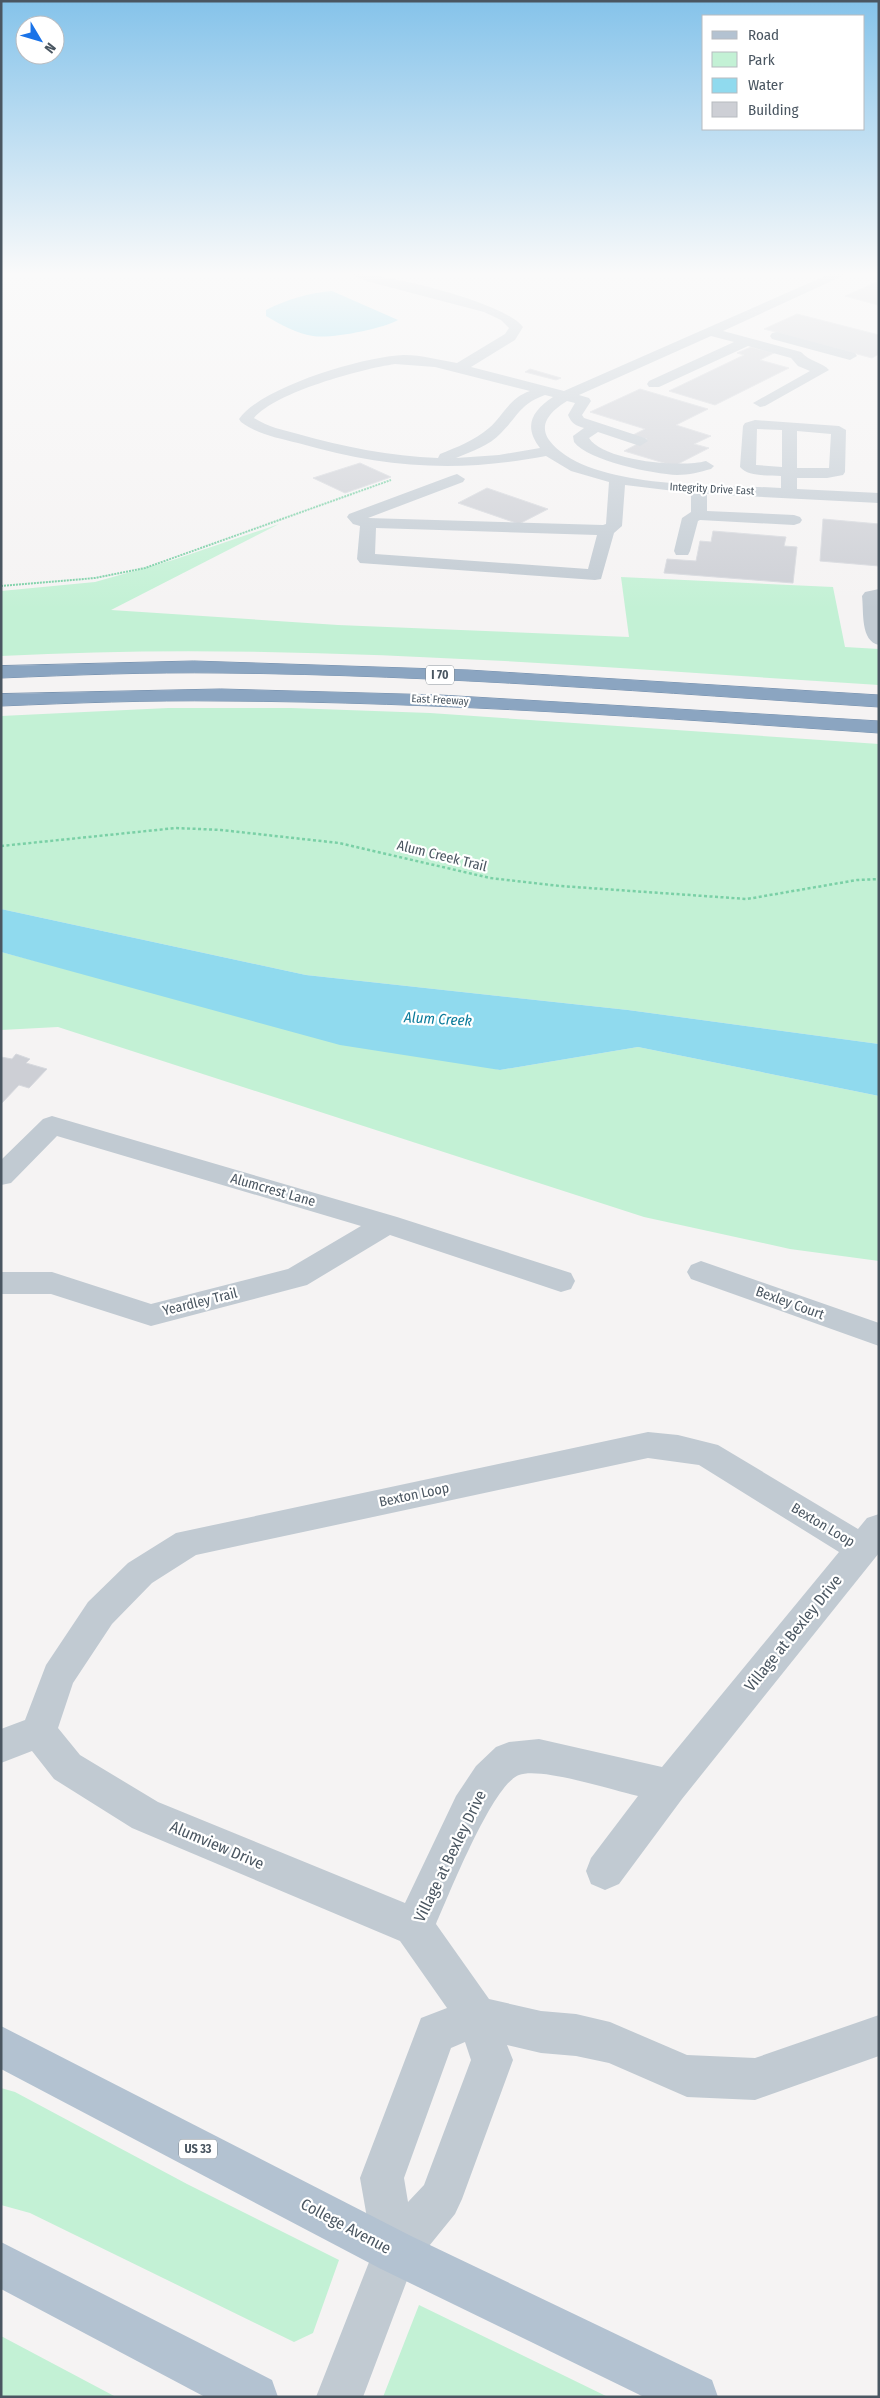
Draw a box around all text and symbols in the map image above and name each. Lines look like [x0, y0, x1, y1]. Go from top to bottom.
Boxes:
north arrow [15, 15, 65, 65]
legend [702, 15, 865, 130]
text: Road [748, 26, 779, 44]
text: N [41, 39, 59, 56]
text: Park [748, 51, 775, 69]
text: Water [748, 76, 784, 94]
text: Building [748, 101, 799, 119]
street label: Integrity Drive East [669, 480, 755, 498]
road number: I 70 [426, 666, 454, 684]
street label: East Freeway [411, 692, 469, 708]
street label: Alum Creek Trail [395, 837, 489, 875]
water label: Alum Creek [403, 1008, 473, 1030]
street label: Alumcrest Lane [229, 1170, 318, 1210]
street label: Bexley Court [753, 1283, 827, 1323]
street label: Yeardley Trail [161, 1284, 239, 1319]
street label: Bexton Loop [377, 1479, 451, 1511]
street label: Bexton Loop [788, 1499, 858, 1551]
street label: Village at Bexley Drive [740, 1571, 846, 1695]
street label: Village at Bexley Drive [410, 1787, 490, 1925]
street label: Alumview Drive [167, 1817, 267, 1873]
road number: US 33 [179, 2140, 217, 2158]
street label: College Avenue [298, 2194, 394, 2258]

